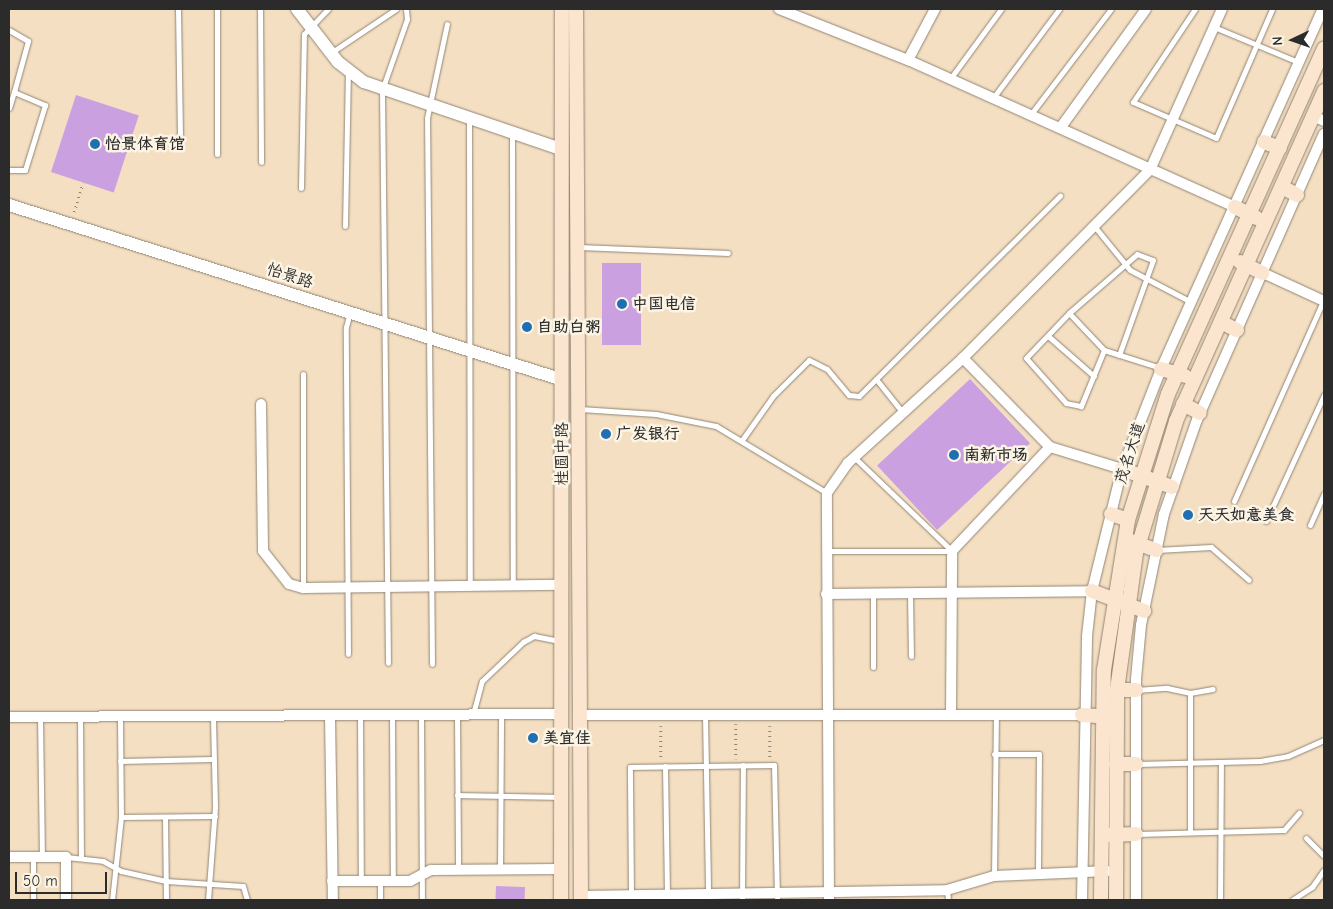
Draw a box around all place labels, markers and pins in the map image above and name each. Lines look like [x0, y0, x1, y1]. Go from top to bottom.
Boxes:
place label: 怡景体育馆 [105, 134, 185, 154]
marker: 怡景体育馆 [89, 138, 101, 150]
place label: 中国电信 [632, 294, 696, 314]
marker: 中国电信 [616, 298, 628, 310]
place label: 自助白粥 [537, 317, 601, 337]
marker: 自助白粥 [521, 321, 533, 333]
place label: 广发银行 [616, 424, 680, 444]
marker: 广发银行 [600, 428, 612, 440]
place label: 南新市场 [964, 445, 1028, 465]
marker: 南新市场 [948, 449, 960, 461]
place label: 天天如意美食 [1198, 505, 1294, 525]
marker: 天天如意美食 [1182, 509, 1194, 521]
place label: 美宜佳 [543, 728, 591, 748]
marker: 美宜佳 [527, 732, 539, 744]

